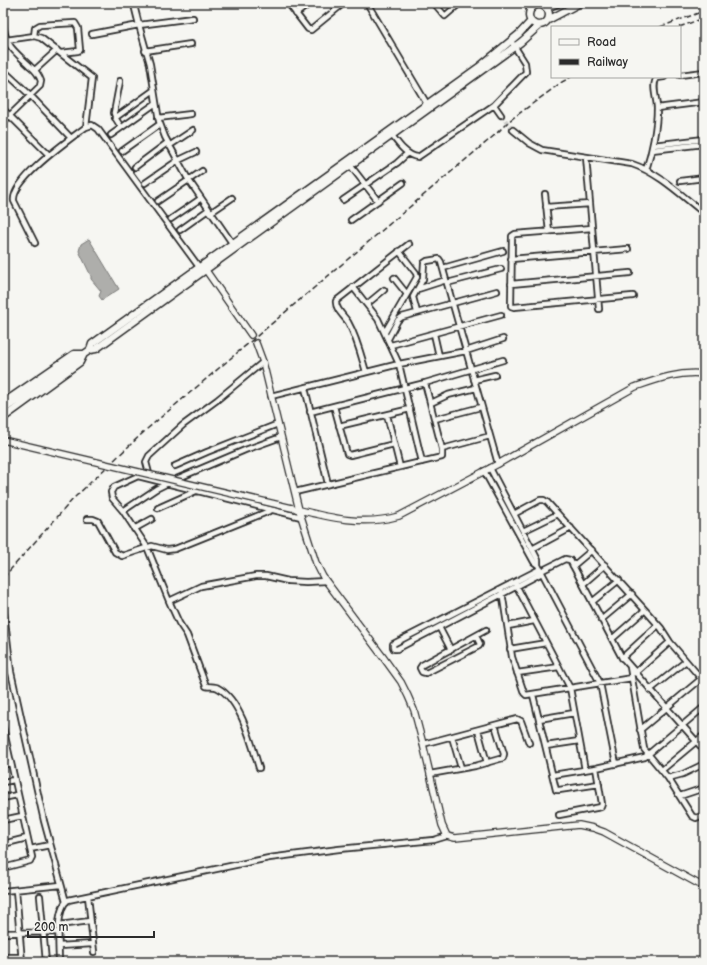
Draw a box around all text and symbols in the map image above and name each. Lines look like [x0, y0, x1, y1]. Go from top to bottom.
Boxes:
legend [551, 26, 681, 78]
text: Road [587, 35, 616, 50]
text: Railway [587, 55, 629, 70]
scale bar [28, 913, 154, 939]
text: 200 m [34, 920, 68, 935]

